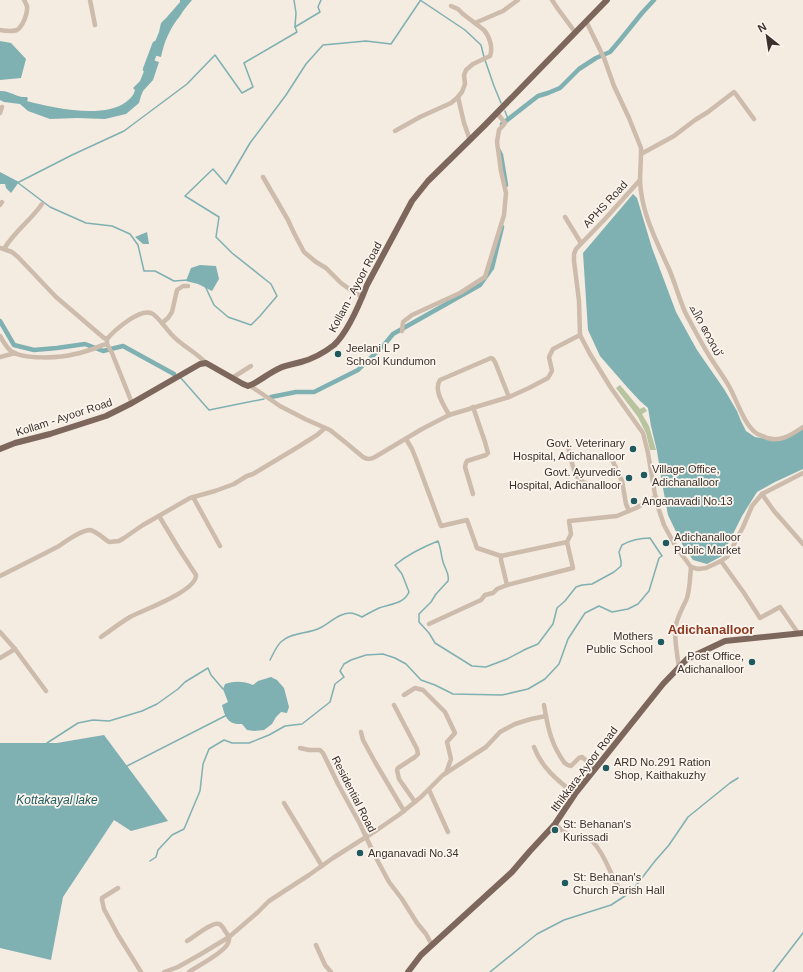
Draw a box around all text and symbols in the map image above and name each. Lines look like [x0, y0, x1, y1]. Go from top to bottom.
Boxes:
north arrow [747, 16, 787, 56]
text: N [756, 20, 768, 35]
street label: APHS Road [580, 178, 630, 230]
street label: Kollam - Ayoor Road [326, 240, 384, 334]
street label: ചിറ റോഡ് [688, 302, 725, 359]
place label: Jeelani L P School Kundumon [346, 342, 436, 367]
marker: Jeelani L P School Kundumon [333, 349, 343, 359]
street label: Kollam - Ayoor Road [14, 396, 114, 438]
place label: Govt. Veterinary Hospital, Adichanalloor [513, 437, 625, 462]
marker: Govt. Veterinary Hospital, Adichanalloor [628, 444, 638, 454]
place label: Village Office, Adichanalloor [652, 463, 719, 488]
place label: Govt. Ayurvedic Hospital, Adichanalloor [509, 466, 621, 491]
marker: Village Office, Adichanalloor [639, 470, 649, 480]
marker: Govt. Ayurvedic Hospital, Adichanalloor [624, 473, 634, 483]
place label: Anganavadi No.13 [642, 495, 733, 507]
marker: Anganavadi No.13 [629, 496, 639, 506]
place label: Adichanalloor Public Market [674, 531, 741, 556]
marker: Adichanalloor Public Market [661, 538, 671, 548]
district label: Adichanalloor [668, 622, 754, 637]
place label: Mothers Public School [586, 630, 653, 655]
marker: Mothers Public School [656, 637, 666, 647]
place label: Post Office, Adichanalloor [677, 650, 744, 675]
marker: Post Office, Adichanalloor [747, 657, 757, 667]
street label: Ithikkara-Ayoor Road [548, 724, 620, 814]
street label: Residential Road [330, 754, 378, 834]
place label: ARD No.291 Ration Shop, Kaithakuzhy [614, 756, 711, 781]
marker: ARD No.291 Ration Shop, Kaithakuzhy [601, 763, 611, 773]
water label: Kottakayal lake [16, 793, 98, 807]
place label: St: Behanan's Kurissadi [563, 818, 632, 843]
marker: St: Behanan's Kurissadi [550, 825, 560, 835]
place label: Anganavadi No.34 [368, 847, 459, 859]
marker: Anganavadi No.34 [355, 848, 365, 858]
place label: St: Behanan's Church Parish Hall [573, 871, 665, 896]
marker: St: Behanan's Church Parish Hall [560, 878, 570, 888]

